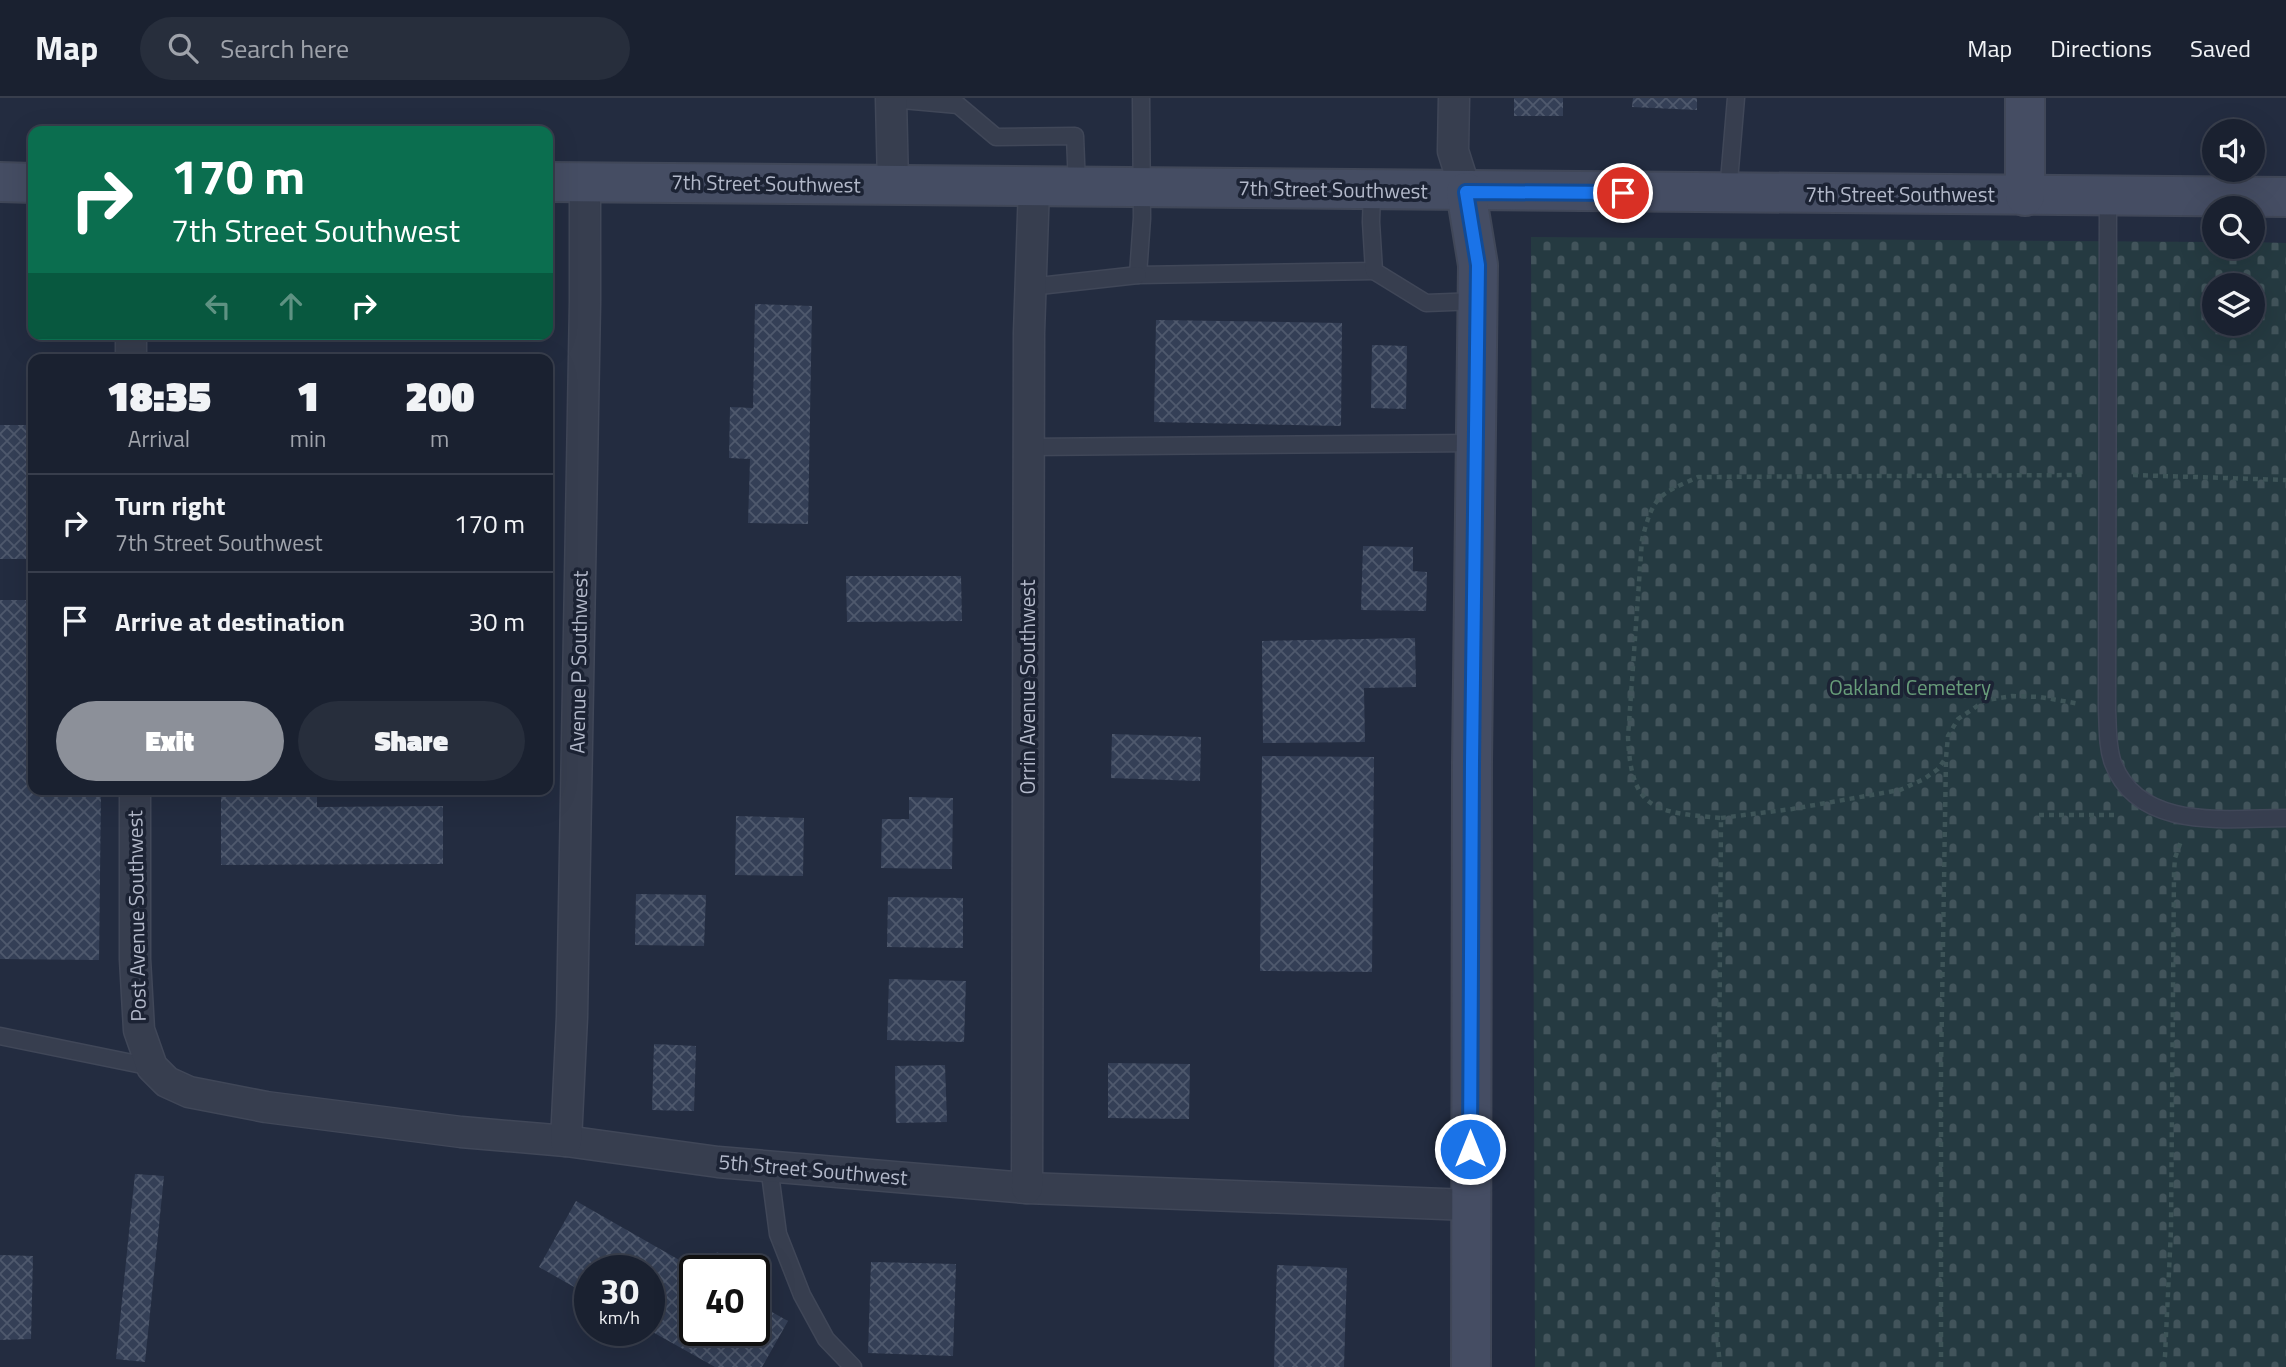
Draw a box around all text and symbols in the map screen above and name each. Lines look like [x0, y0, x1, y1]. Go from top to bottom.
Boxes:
search box [140, 17, 630, 80]
text: Map [35, 23, 98, 73]
icon: search [164, 29, 202, 67]
text: Search here [220, 29, 349, 68]
text: Map [1967, 30, 2012, 66]
text: Directions [2050, 30, 2152, 66]
text: Saved [2190, 30, 2251, 66]
map controls [2202, 119, 2265, 336]
button: sound [2202, 119, 2265, 182]
text: 170 m [171, 138, 305, 213]
icon: right [56, 154, 147, 245]
pin [1593, 163, 1653, 223]
street label: 7th Street Southwest [671, 165, 862, 201]
street label: 7th Street Southwest [1238, 171, 1429, 207]
icon: arrive [1604, 174, 1642, 212]
street label: 7th Street Southwest [1805, 178, 1995, 210]
button: search [2202, 196, 2265, 259]
text: 7th Street Southwest [171, 206, 460, 254]
button: layers [2202, 273, 2265, 336]
icon: left [199, 287, 237, 325]
icon: ahead [272, 287, 310, 325]
icon: right [345, 287, 383, 325]
text: 18:35 [107, 363, 211, 427]
text: 1 [297, 363, 320, 427]
text: 200 [405, 363, 474, 427]
text: Arrival [128, 421, 190, 456]
text: min [290, 421, 326, 456]
text: m [430, 421, 449, 456]
text: Turn right [115, 486, 226, 525]
icon: right [56, 504, 94, 542]
text: 170 m [454, 504, 525, 543]
text: 7th Street Southwest [115, 525, 323, 560]
street label: Avenue P Southwest [560, 569, 596, 754]
street label: Orrin Avenue Southwest [1011, 579, 1043, 795]
icon: arrive [56, 602, 94, 640]
text: Arrive at destination [115, 602, 345, 641]
text: 30 m [468, 602, 525, 641]
park label: Oakland Cemetery [1829, 671, 1991, 703]
button: Exit [56, 701, 284, 781]
button: Share [298, 701, 525, 781]
street label: Post Avenue Southwest [118, 809, 154, 1022]
position arrow [1433, 1112, 1507, 1186]
street label: 5th Street Southwest [717, 1145, 910, 1193]
speed limit sign: 40 [679, 1255, 770, 1346]
text: 30 [600, 1264, 639, 1318]
text: km/h [599, 1304, 640, 1331]

